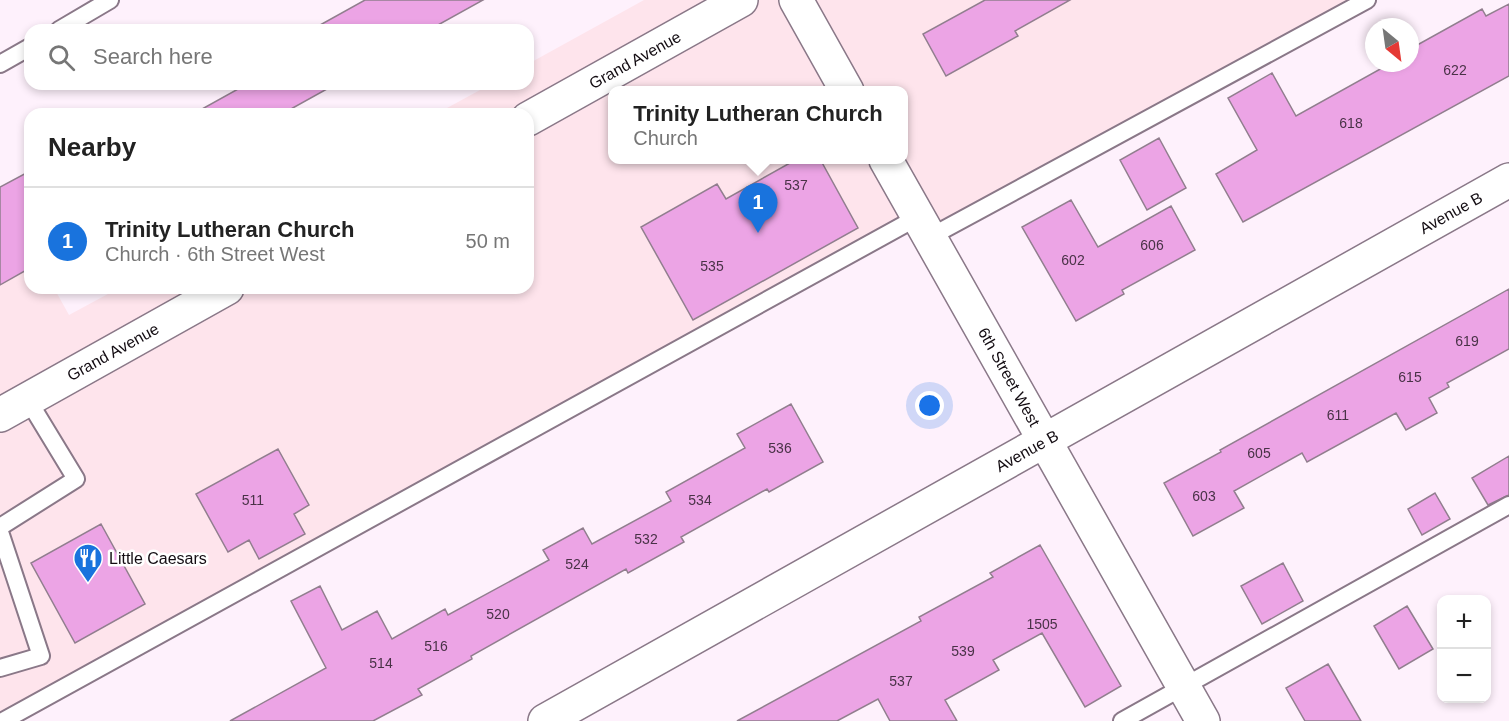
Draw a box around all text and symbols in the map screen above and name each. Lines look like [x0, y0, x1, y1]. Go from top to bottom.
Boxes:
north arrow [1365, 18, 1419, 72]
search box [24, 24, 534, 90]
street label: Grand Avenue [586, 28, 684, 92]
icon: search [45, 41, 78, 74]
text: Search here [93, 44, 213, 69]
house number: 622 [1443, 62, 1467, 78]
popup [608, 86, 908, 164]
text: Trinity Lutheran Church [633, 101, 883, 126]
house number: 618 [1339, 115, 1363, 131]
text: Church [633, 127, 698, 149]
text: Nearby [48, 132, 136, 162]
house number: 537 [784, 177, 808, 193]
pin: 1 [738, 184, 777, 233]
street label: Avenue B [1417, 189, 1485, 237]
text: Trinity Lutheran Church [105, 217, 354, 242]
text: 1 [62, 230, 73, 252]
text: 50 m [466, 230, 510, 252]
house number: 606 [1140, 237, 1164, 253]
text: Church · 6th Street West [105, 243, 325, 265]
house number: 602 [1061, 252, 1085, 268]
house number: 535 [700, 258, 724, 274]
street label: Grand Avenue [64, 320, 162, 384]
street label: 6th Street West [975, 325, 1043, 430]
house number: 619 [1455, 333, 1479, 349]
house number: 615 [1398, 369, 1422, 385]
your location [915, 391, 944, 420]
house number: 611 [1327, 407, 1349, 423]
street label: Avenue B [993, 427, 1061, 475]
house number: 536 [768, 440, 792, 456]
house number: 605 [1247, 445, 1271, 461]
house number: 603 [1192, 488, 1216, 504]
house number: 511 [242, 492, 264, 508]
house number: 534 [688, 492, 712, 508]
house number: 532 [634, 531, 658, 547]
restaurant icon: Little Caesars [72, 542, 104, 584]
place label: Little Caesars [109, 550, 207, 567]
house number: 524 [565, 556, 589, 572]
map controls [1437, 595, 1491, 703]
button: + [1437, 595, 1491, 649]
house number: 520 [486, 606, 510, 622]
house number: 1505 [1026, 616, 1058, 632]
house number: 516 [424, 638, 448, 654]
house number: 539 [951, 643, 975, 659]
button: − [1437, 649, 1491, 703]
house number: 514 [369, 655, 393, 671]
house number: 537 [889, 673, 913, 689]

